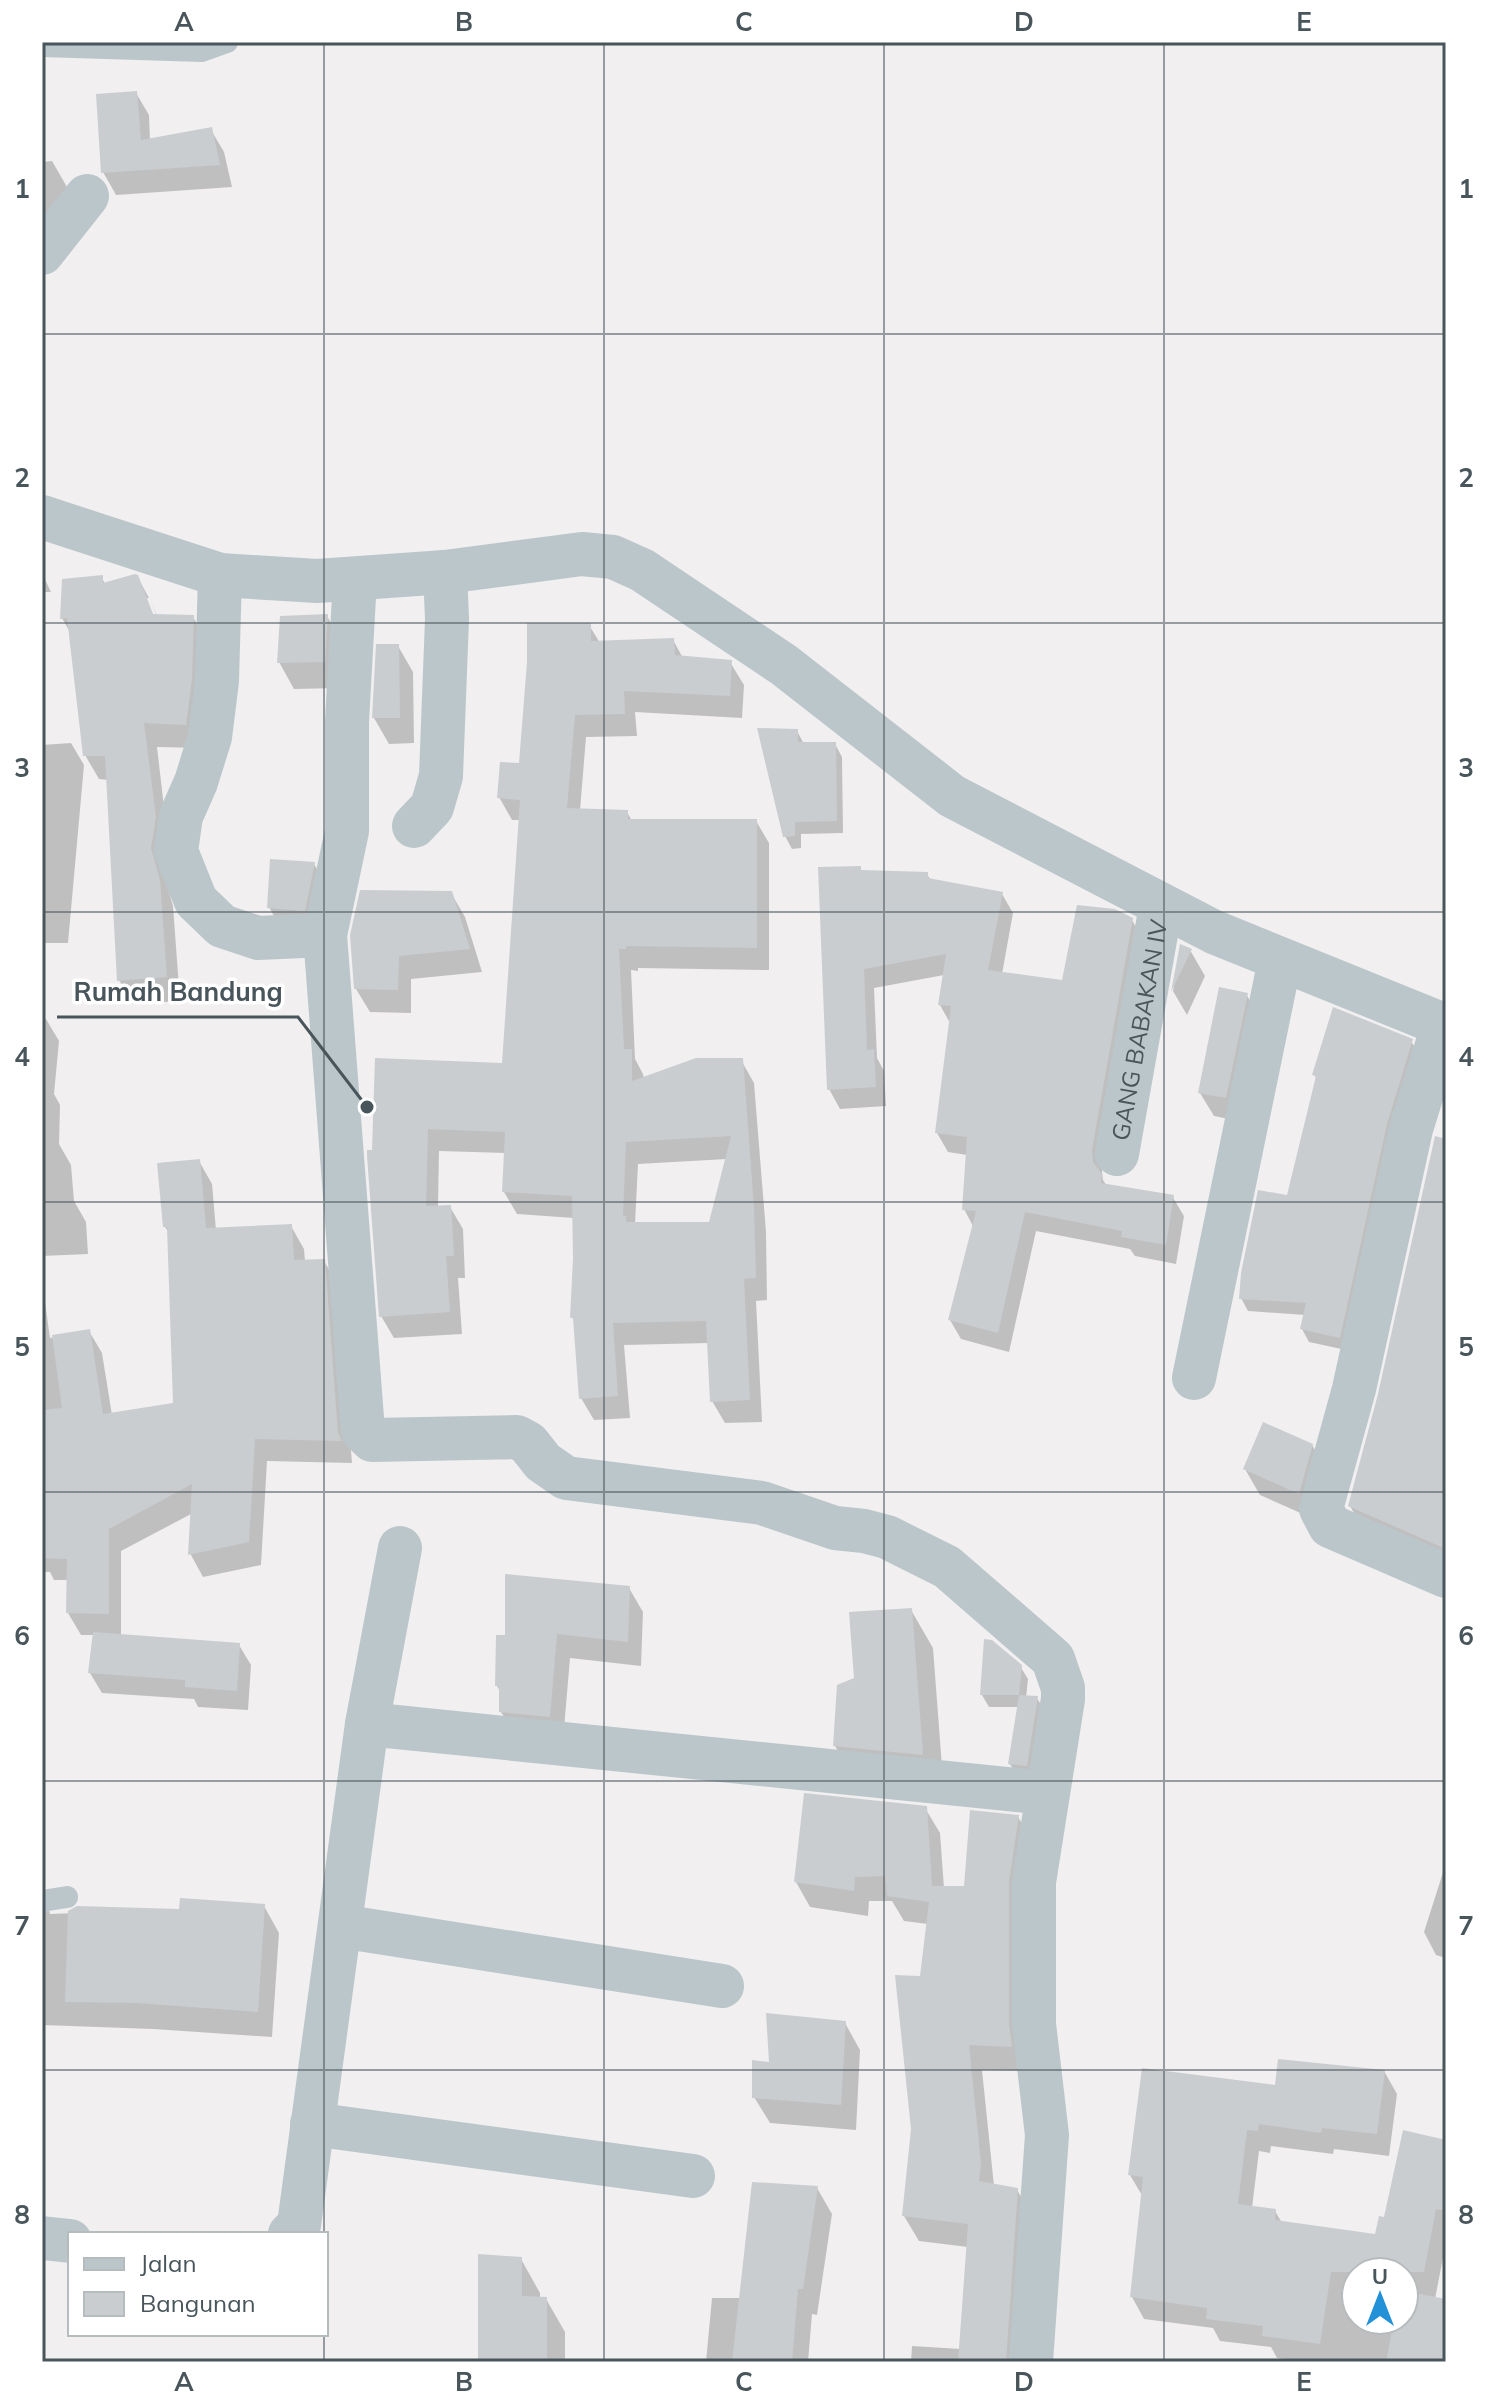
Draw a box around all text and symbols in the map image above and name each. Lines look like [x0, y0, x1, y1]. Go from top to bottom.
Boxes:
text: A [174, 5, 194, 38]
text: B [455, 5, 473, 38]
text: C [735, 5, 753, 38]
text: D [1014, 5, 1034, 38]
text: E [1296, 5, 1312, 38]
text: 1 [14, 172, 30, 205]
text: 1 [1458, 172, 1474, 205]
text: 2 [14, 461, 30, 494]
text: 2 [1458, 461, 1474, 494]
text: 3 [14, 751, 30, 784]
text: 3 [1458, 751, 1474, 784]
street label: GANG BABAKAN IV [1105, 917, 1173, 1143]
callout: Rumah Bandung [57, 967, 298, 1017]
text: Rumah Bandung [73, 975, 283, 1008]
text: 4 [14, 1040, 30, 1073]
text: 4 [1458, 1040, 1474, 1073]
text: 5 [14, 1330, 30, 1363]
text: 5 [1458, 1330, 1474, 1363]
text: 6 [14, 1619, 30, 1652]
text: 6 [1458, 1619, 1474, 1652]
text: 7 [14, 1909, 30, 1942]
text: 7 [1458, 1909, 1474, 1942]
text: 8 [14, 2198, 30, 2231]
text: 8 [1458, 2198, 1474, 2231]
legend [68, 2232, 328, 2336]
text: Jalan [140, 2248, 196, 2278]
north arrow [1340, 2256, 1420, 2336]
text: U [1372, 2262, 1388, 2290]
text: Bangunan [140, 2288, 256, 2318]
text: A [174, 2365, 194, 2398]
text: B [455, 2365, 473, 2398]
text: C [735, 2365, 753, 2398]
text: D [1014, 2365, 1034, 2398]
text: E [1296, 2365, 1312, 2398]

